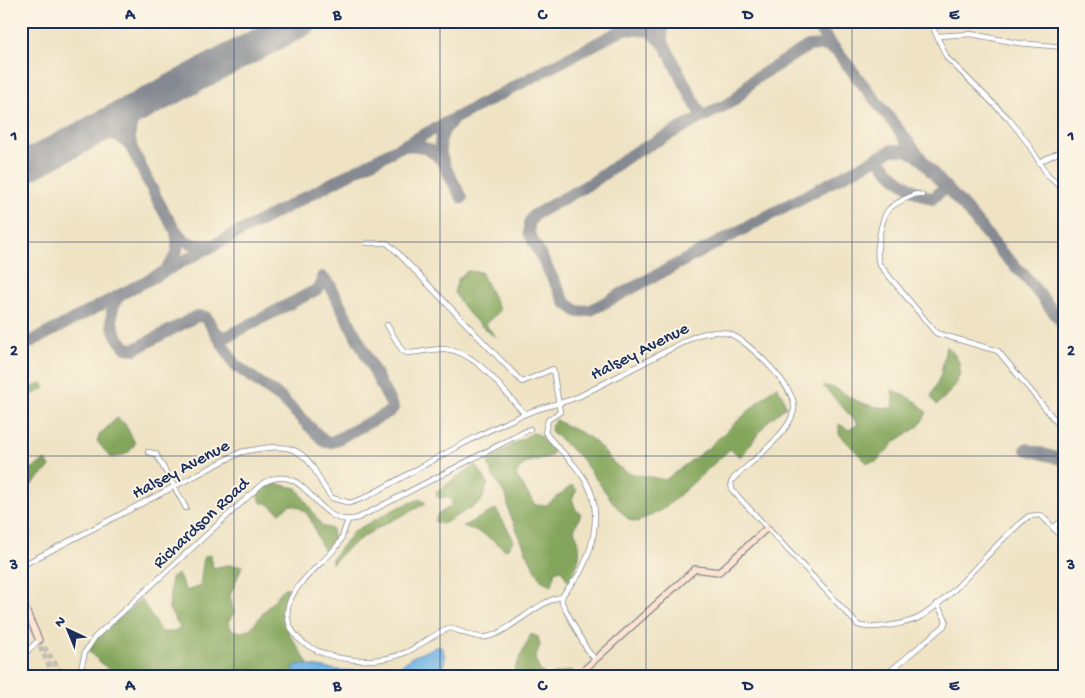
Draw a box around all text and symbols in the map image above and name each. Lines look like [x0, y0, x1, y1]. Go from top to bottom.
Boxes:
text: A [124, 7, 136, 26]
text: B [332, 7, 342, 26]
text: C [537, 7, 548, 26]
text: D [741, 7, 754, 26]
text: E [949, 7, 960, 26]
text: 1 [10, 128, 17, 147]
text: 1 [1067, 128, 1074, 147]
street label: Halsey Avenue [588, 318, 693, 386]
text: 2 [10, 343, 18, 362]
text: 2 [1067, 343, 1075, 362]
street label: Halsey Avenue [129, 435, 234, 505]
street label: Richardson Road [149, 473, 255, 574]
text: 3 [9, 557, 18, 576]
text: 3 [1066, 557, 1075, 576]
north arrow [42, 606, 92, 656]
text: N [52, 613, 70, 632]
text: A [124, 678, 136, 697]
text: B [332, 678, 342, 697]
text: C [537, 678, 548, 697]
text: D [741, 678, 754, 697]
text: E [949, 678, 960, 697]

